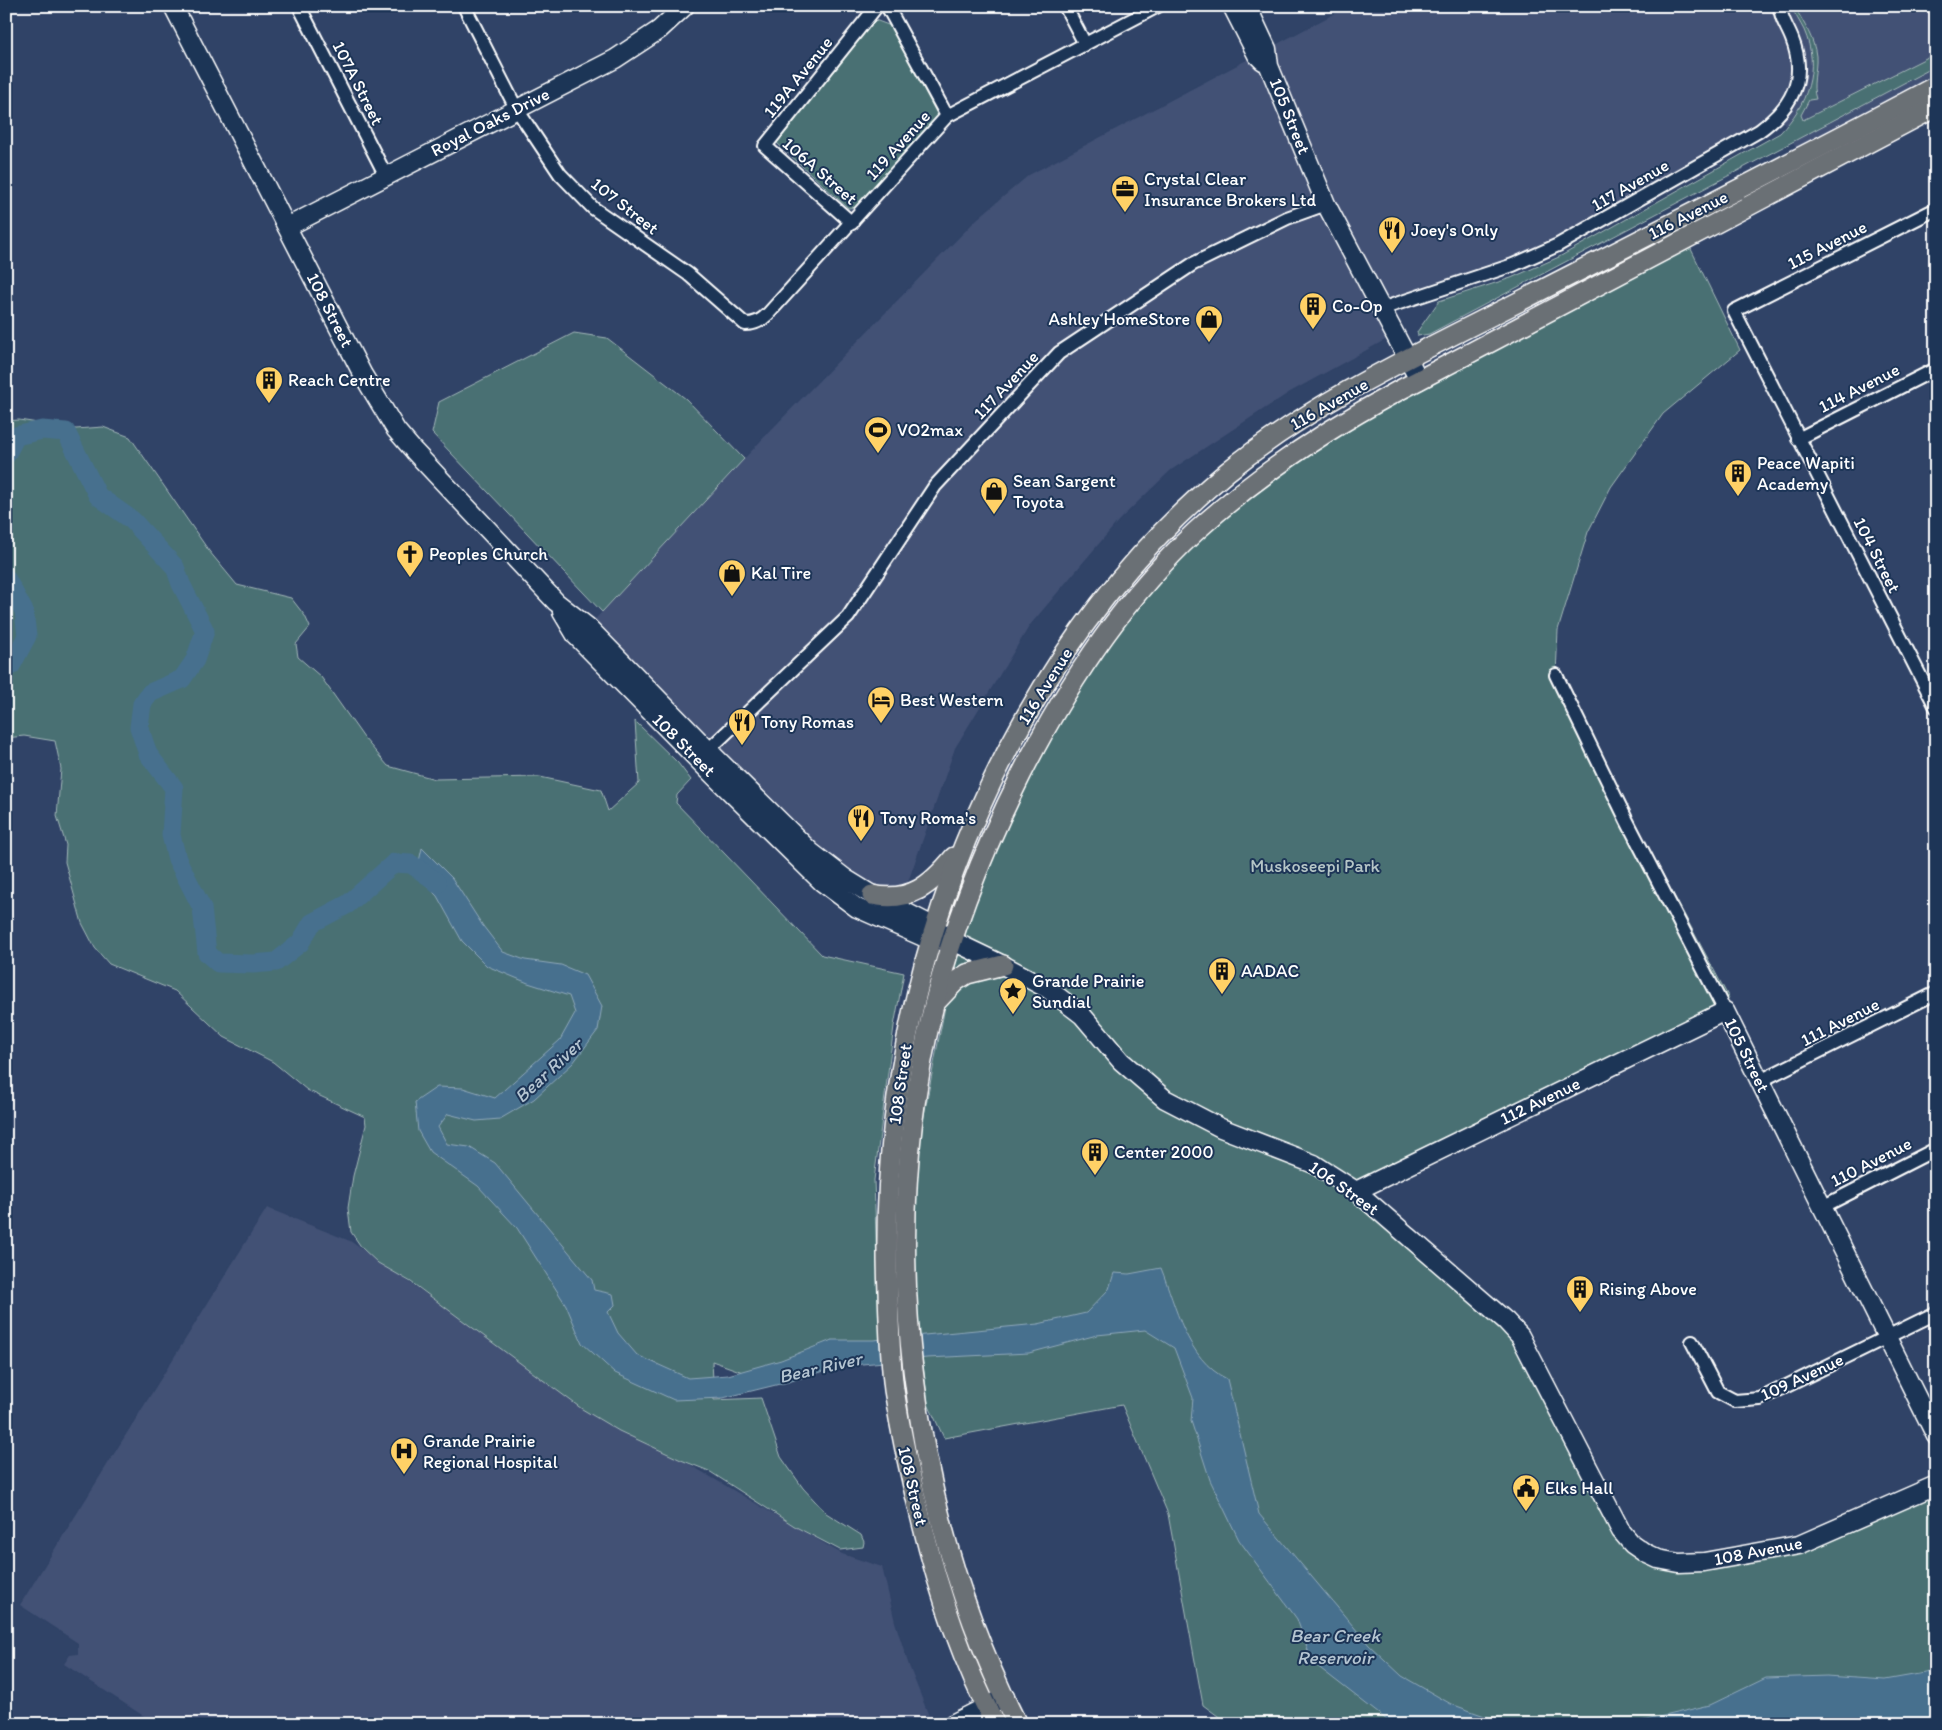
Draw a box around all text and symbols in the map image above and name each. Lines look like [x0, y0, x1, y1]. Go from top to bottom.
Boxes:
street label: 119A Avenue [759, 32, 837, 122]
street label: 107A Street [327, 37, 389, 129]
street label: 105 Street [1265, 75, 1315, 158]
street label: Royal Oaks Drive [427, 83, 553, 161]
street label: 119 Avenue [861, 106, 935, 184]
street label: 106A Street [778, 132, 862, 210]
street label: 117 Avenue [1587, 154, 1673, 216]
place label: Crystal Clear Insurance Brokers Ltd [1144, 168, 1317, 211]
street label: 107 Street [587, 173, 663, 239]
office icon: Crystal Clear Insurance Brokers Ltd [1110, 174, 1140, 213]
street label: 116 Avenue [1644, 186, 1732, 244]
restaurant icon: Joey's Only [1377, 215, 1407, 254]
street label: 115 Avenue [1783, 216, 1871, 274]
place label: Joey's Only [1411, 219, 1498, 241]
street label: 108 Street [302, 269, 358, 351]
building icon: Co-Op [1298, 291, 1328, 330]
place label: Co-Op [1332, 295, 1383, 317]
shop icon: Ashley HomeStore [1194, 304, 1224, 343]
place label: Ashley HomeStore [1049, 308, 1190, 330]
street label: 117 Avenue [969, 346, 1043, 424]
street label: 114 Avenue [1815, 358, 1903, 418]
building icon: Reach Centre [254, 365, 284, 404]
place label: Reach Centre [288, 369, 391, 391]
street label: 116 Avenue [1286, 373, 1372, 435]
sports icon: VO2max [863, 415, 893, 454]
place label: VO2max [897, 419, 963, 441]
place label: Peace Wapiti Academy [1757, 452, 1855, 495]
building icon: Peace Wapiti Academy [1723, 458, 1753, 497]
place label: Sean Sargent Toyota [1013, 470, 1116, 513]
shop icon: Sean Sargent Toyota [979, 476, 1009, 515]
street label: 104 Street [1849, 514, 1905, 597]
church icon: Peoples Church [395, 539, 425, 578]
place label: Peoples Church [429, 543, 548, 565]
shop icon: Kal Tire [717, 558, 747, 597]
place label: Kal Tire [751, 562, 811, 584]
street label: 116 Avenue [1013, 643, 1077, 729]
hotel icon: Best Western [866, 685, 896, 724]
place label: Best Western [900, 689, 1003, 711]
restaurant icon: Tony Romas [727, 707, 757, 746]
street label: 108 Street [648, 709, 721, 782]
place label: Tony Romas [761, 711, 854, 733]
restaurant icon: Tony Roma's [846, 803, 876, 842]
place label: Tony Roma's [880, 807, 976, 829]
park label: Muskoseepi Park [1250, 855, 1381, 877]
building icon: AADAC [1207, 956, 1237, 995]
place label: AADAC [1241, 960, 1299, 982]
place label: Grande Prairie Sundial [1032, 970, 1144, 1013]
place icon: Grande Prairie Sundial [998, 976, 1028, 1015]
street label: 111 Avenue [1797, 993, 1883, 1051]
street label: 105 Street [1719, 1014, 1775, 1096]
water label: Bear River [510, 1031, 589, 1108]
street label: 108 Street [883, 1042, 917, 1126]
street label: 112 Avenue [1496, 1072, 1584, 1130]
street label: 110 Avenue [1827, 1132, 1915, 1192]
building icon: Center 2000 [1080, 1137, 1110, 1176]
place label: Center 2000 [1114, 1141, 1214, 1163]
street label: 106 Street [1305, 1156, 1384, 1220]
building icon: Rising Above [1565, 1274, 1595, 1313]
place label: Rising Above [1599, 1278, 1697, 1300]
water label: Bear River [776, 1346, 866, 1388]
street label: 109 Avenue [1757, 1348, 1847, 1406]
place label: Grande Prairie Regional Hospital [423, 1430, 558, 1473]
hospital icon: Grande Prairie Regional Hospital [389, 1436, 419, 1475]
street label: 108 Street [893, 1444, 933, 1528]
public building icon: Elks Hall [1511, 1473, 1541, 1512]
place label: Elks Hall [1545, 1477, 1613, 1499]
street label: 108 Avenue [1712, 1532, 1804, 1570]
water label: Bear Creek Reservoir [1290, 1624, 1381, 1669]

